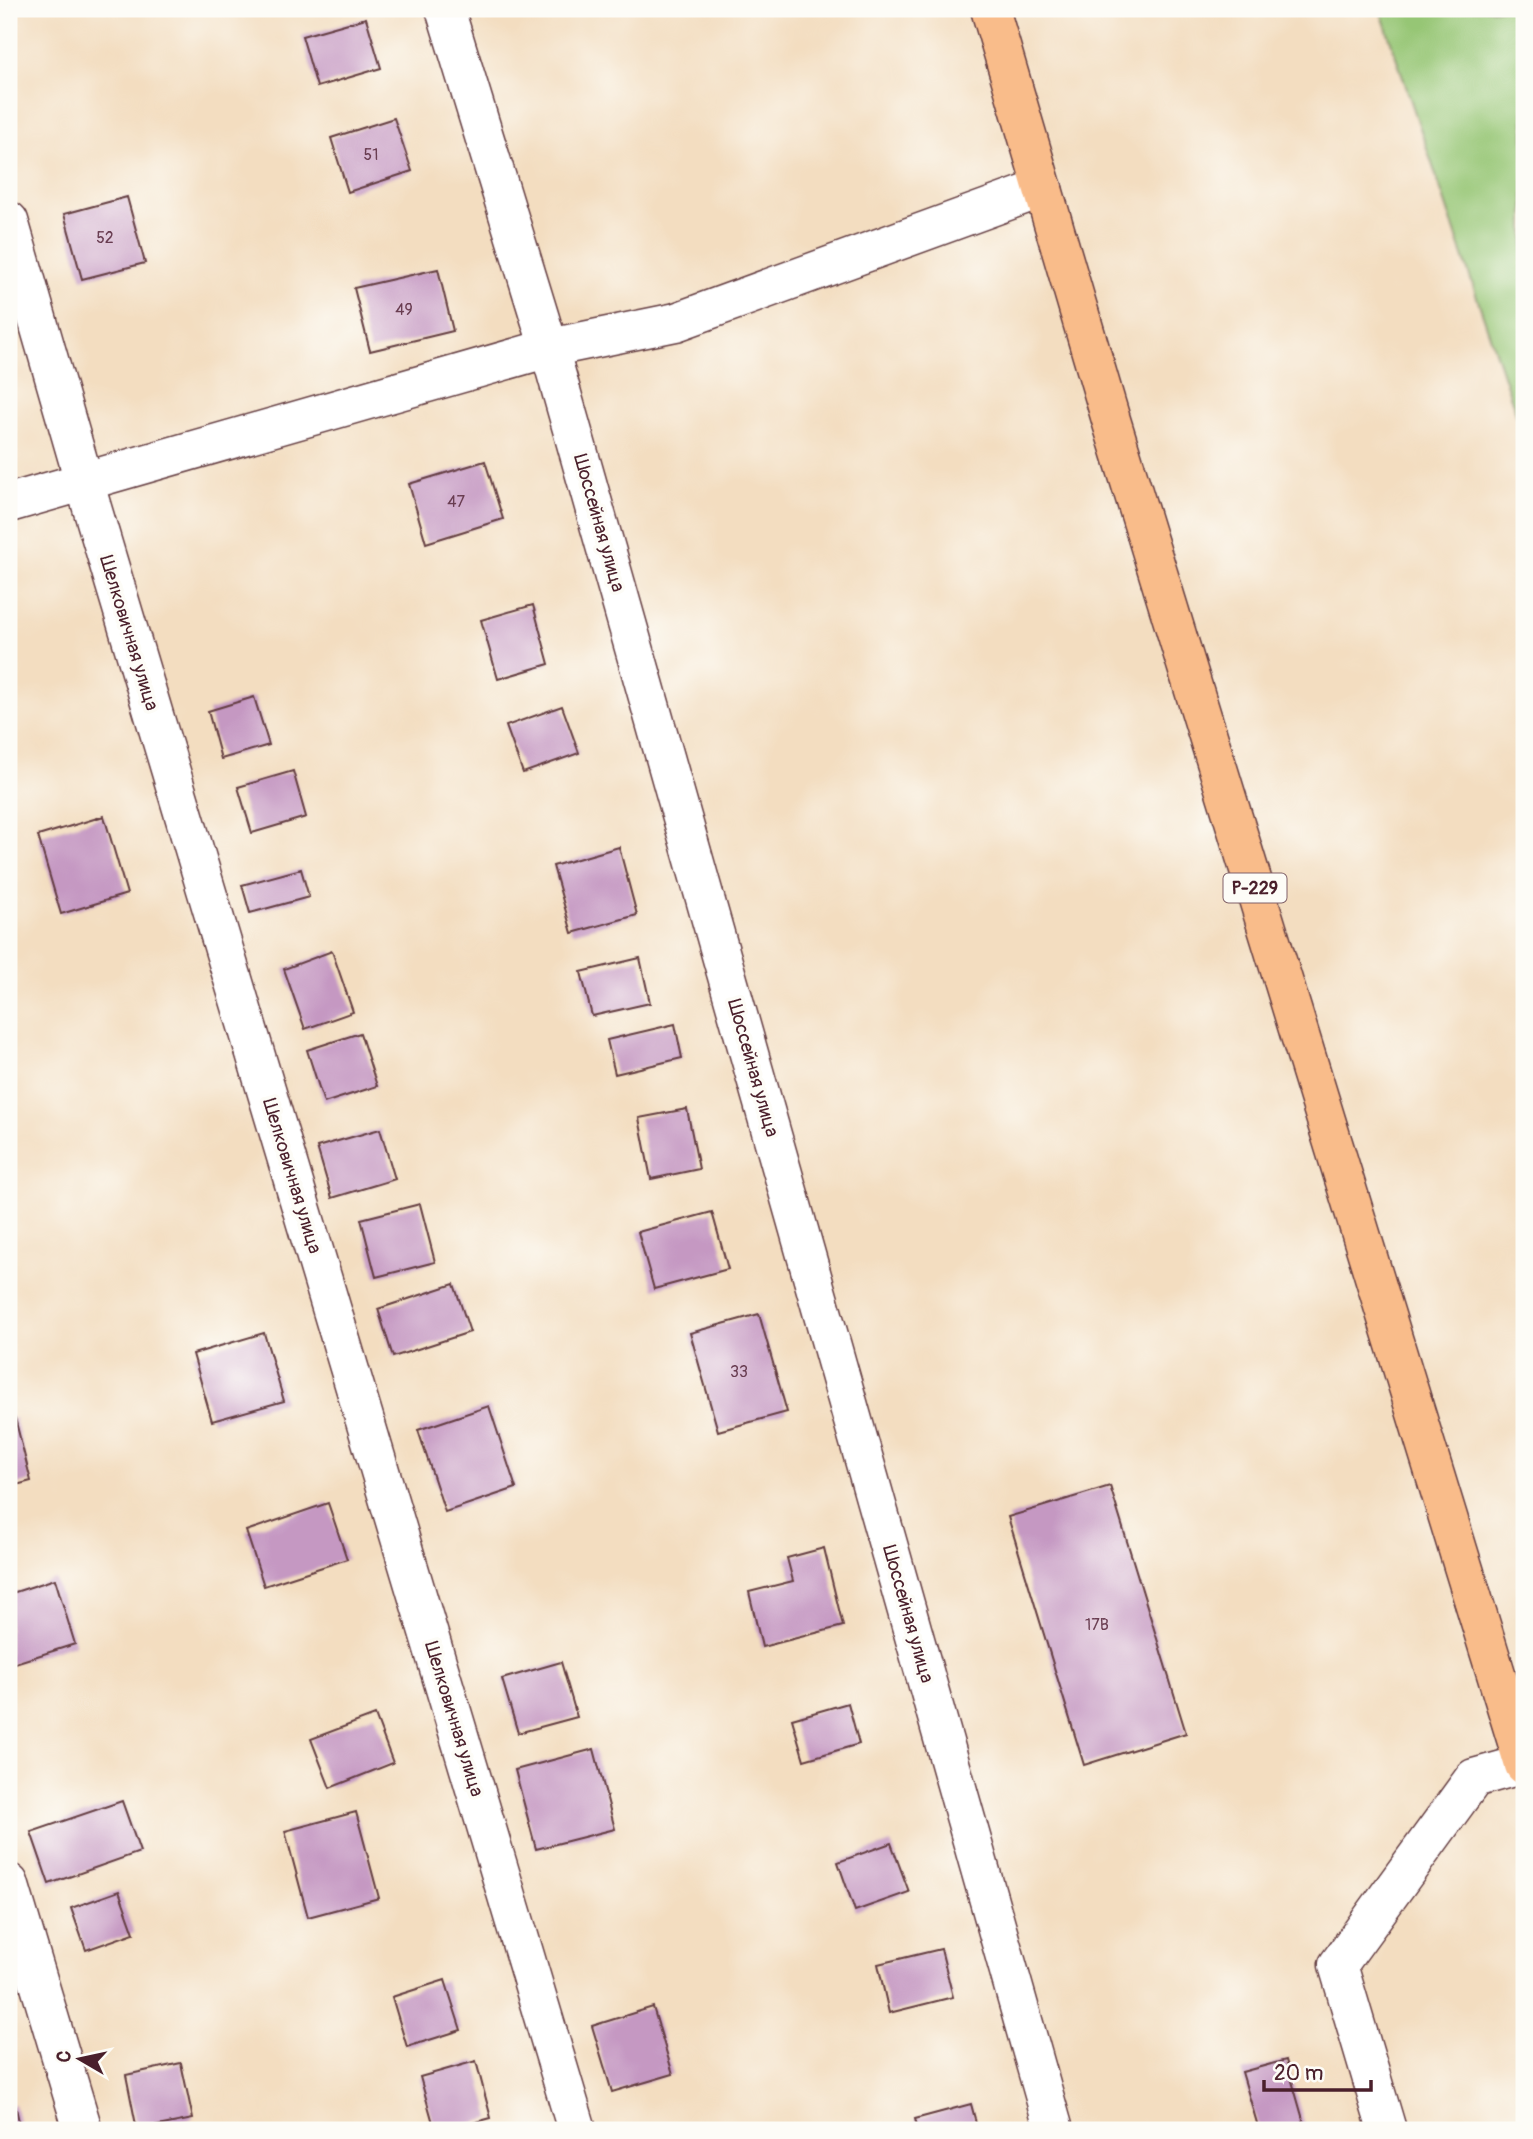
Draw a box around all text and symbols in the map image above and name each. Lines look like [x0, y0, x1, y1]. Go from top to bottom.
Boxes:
house number: 51 [364, 145, 378, 165]
house number: 52 [96, 228, 114, 248]
house number: 49 [395, 300, 413, 320]
street label: Шоссейная улица [568, 451, 630, 595]
house number: 47 [447, 492, 465, 512]
street label: Шелковичная улица [94, 553, 164, 714]
road number: Р-229 [1224, 874, 1286, 903]
street label: Шоссейная улица [722, 996, 784, 1140]
street label: Шелковичная улица [257, 1096, 327, 1257]
house number: 33 [730, 1362, 748, 1382]
street label: Шоссейная улица [877, 1542, 939, 1686]
house number: 17В [1085, 1615, 1109, 1635]
street label: Шелковичная улица [419, 1639, 489, 1800]
north arrow [46, 2024, 116, 2094]
scale bar [1264, 2048, 1370, 2092]
text: С [51, 2049, 77, 2064]
text: 20 m [1274, 2060, 1323, 2087]

